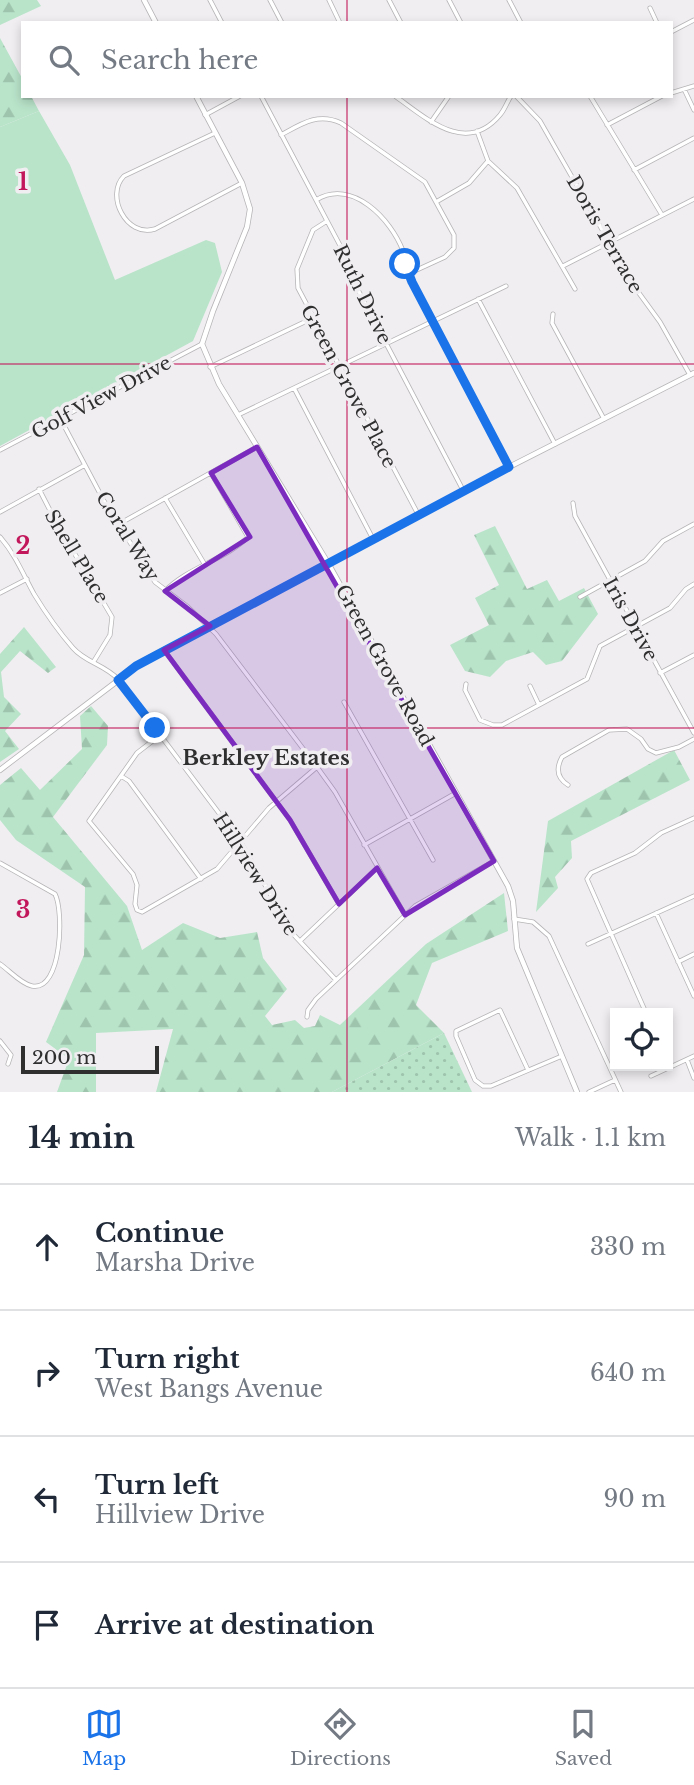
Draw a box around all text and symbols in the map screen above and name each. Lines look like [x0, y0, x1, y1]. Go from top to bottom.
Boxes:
search box [21, 21, 673, 98]
icon: search [45, 41, 83, 79]
text: Search here [101, 44, 258, 76]
text: 1 [18, 168, 28, 196]
street label: Doris Terrace [562, 171, 648, 297]
street label: Ruth Drive [329, 241, 396, 348]
route start [389, 248, 420, 279]
street label: Green Grove Place [296, 301, 401, 472]
street label: Golf View Drive [27, 351, 175, 444]
street label: Coral Way [91, 487, 164, 585]
street label: Shell Place [40, 505, 113, 607]
text: 2 [16, 532, 30, 560]
street label: Iris Drive [598, 574, 663, 665]
street label: Green Grove Road [331, 580, 439, 750]
route end [139, 712, 170, 743]
district label: Berkley Estates [182, 745, 350, 771]
street label: Hillview Drive [209, 809, 303, 940]
text: 3 [16, 896, 30, 924]
map controls [610, 1008, 673, 1071]
button: locate [610, 1008, 673, 1071]
scale bar [21, 1043, 159, 1075]
text: 200 m [32, 1046, 97, 1069]
text: 14 min [28, 1119, 135, 1156]
text: Walk · 1.1 km [515, 1124, 666, 1152]
text: Continue [95, 1217, 224, 1249]
icon: ahead [28, 1228, 66, 1266]
text: 330 m [590, 1233, 666, 1261]
text: Marsha Drive [95, 1249, 255, 1277]
text: Turn right [95, 1343, 240, 1375]
icon: right [28, 1354, 66, 1392]
text: 640 m [590, 1359, 666, 1387]
text: West Bangs Avenue [95, 1375, 323, 1403]
text: Turn left [95, 1469, 219, 1501]
icon: left [28, 1480, 66, 1518]
text: 90 m [604, 1485, 666, 1513]
text: Hillview Drive [95, 1501, 265, 1529]
icon: arrive [28, 1606, 66, 1644]
text: Arrive at destination [95, 1609, 375, 1641]
tab: Map [82, 1705, 126, 1770]
tab: Directions [290, 1705, 391, 1770]
tab: Saved [555, 1705, 612, 1770]

